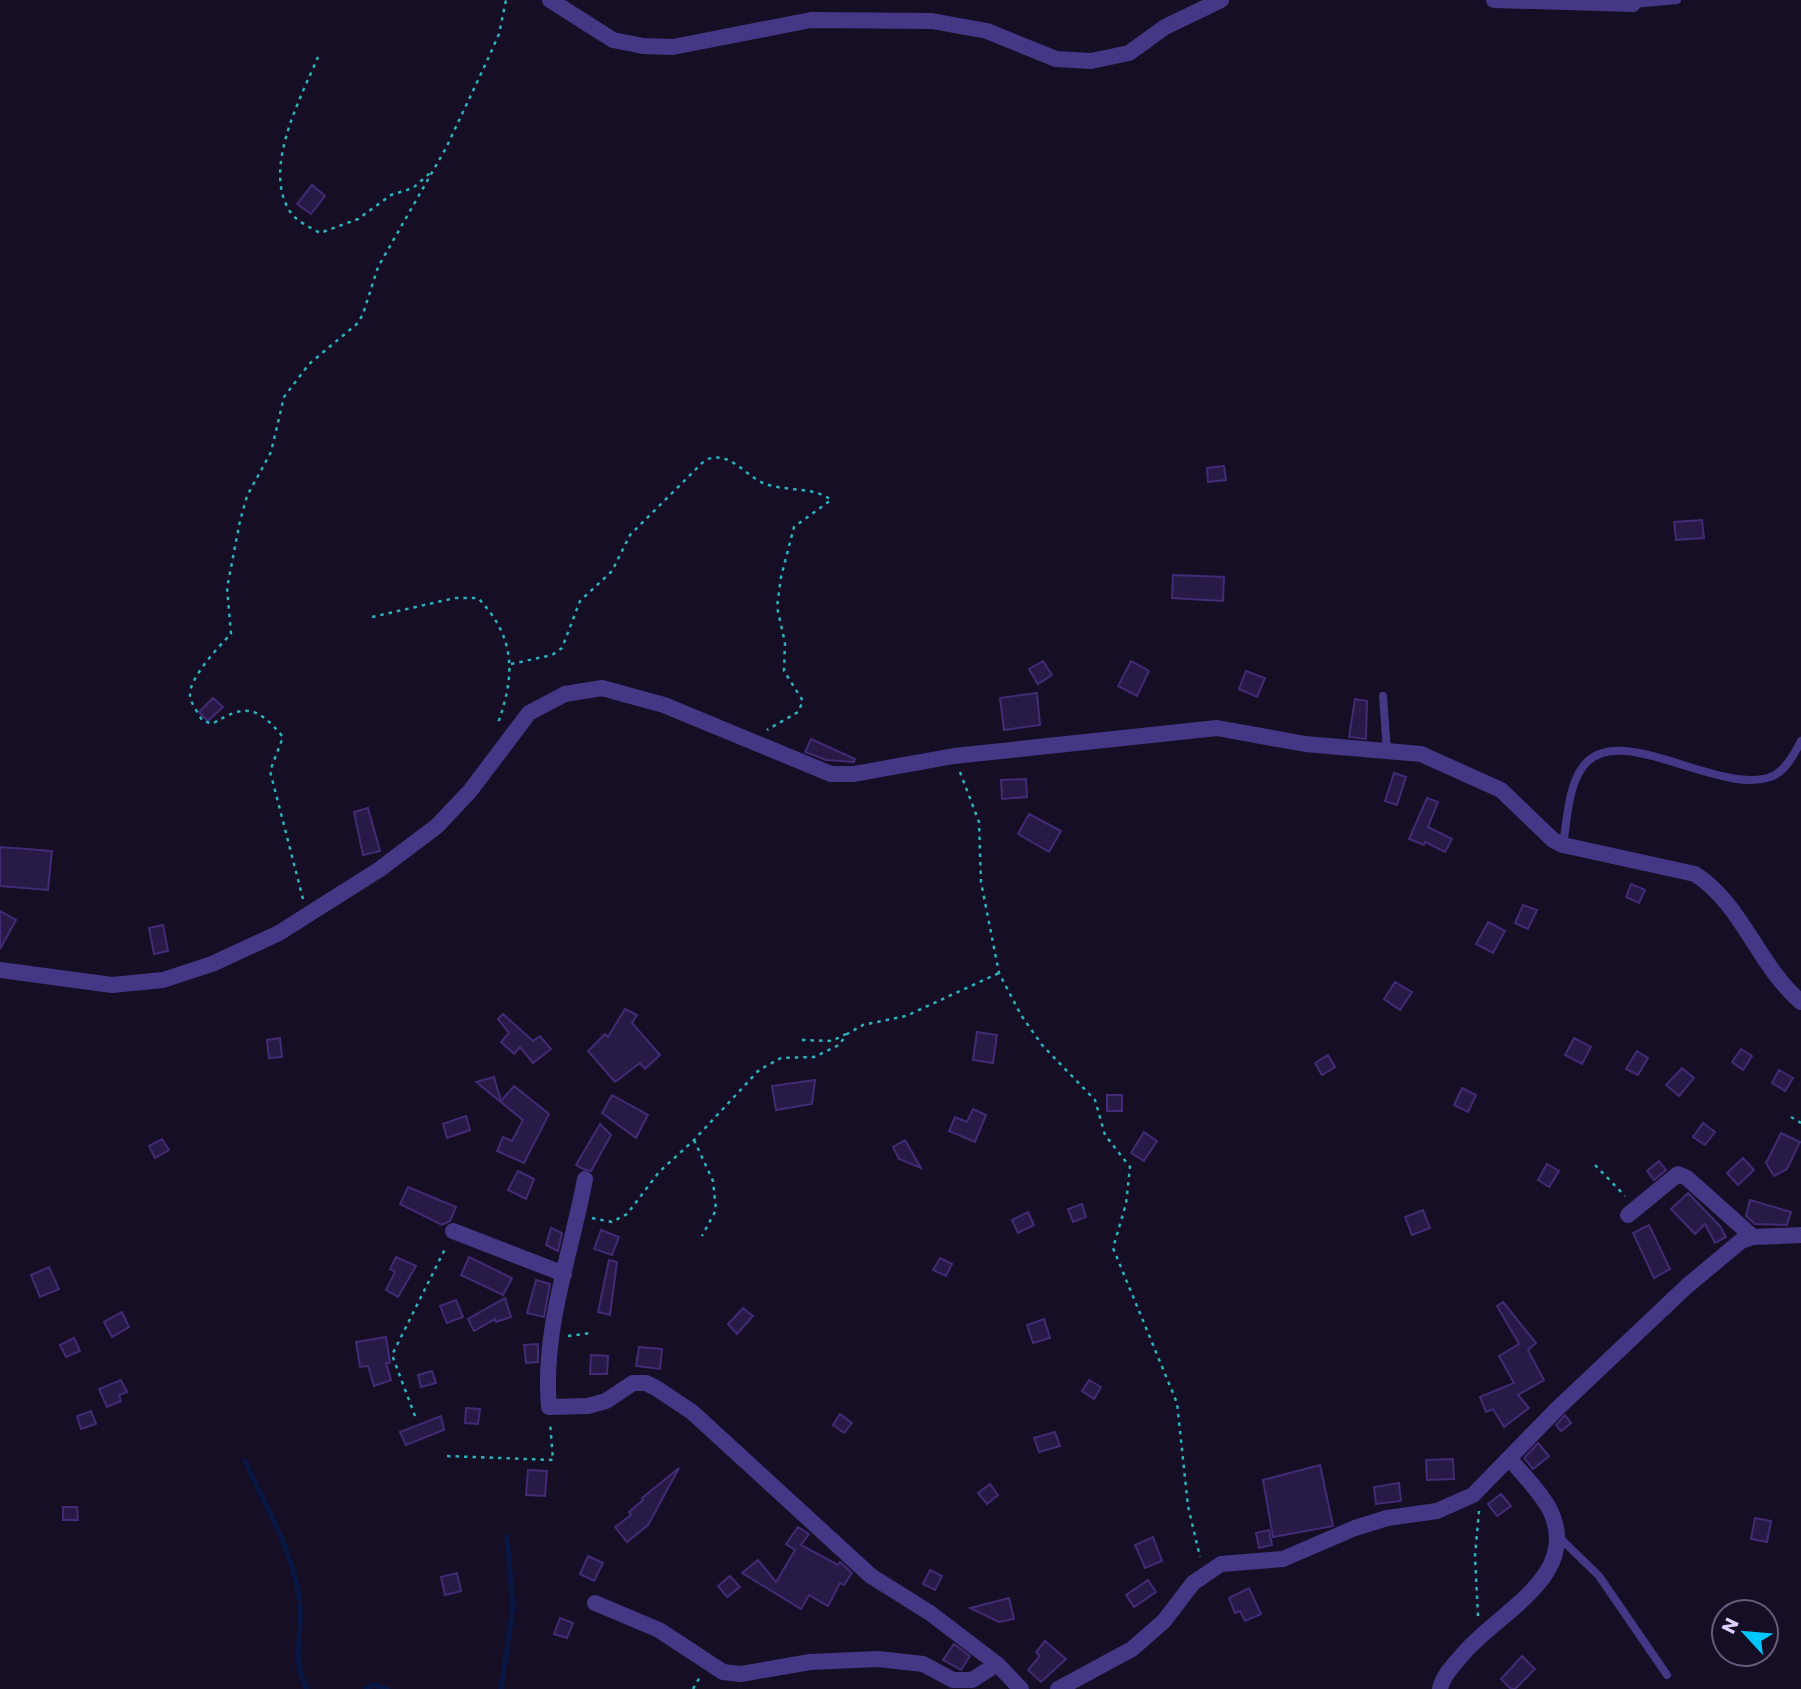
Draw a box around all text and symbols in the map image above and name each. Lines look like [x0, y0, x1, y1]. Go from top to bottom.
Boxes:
north arrow [1710, 1598, 1780, 1668]
text: N [1715, 1613, 1745, 1638]

